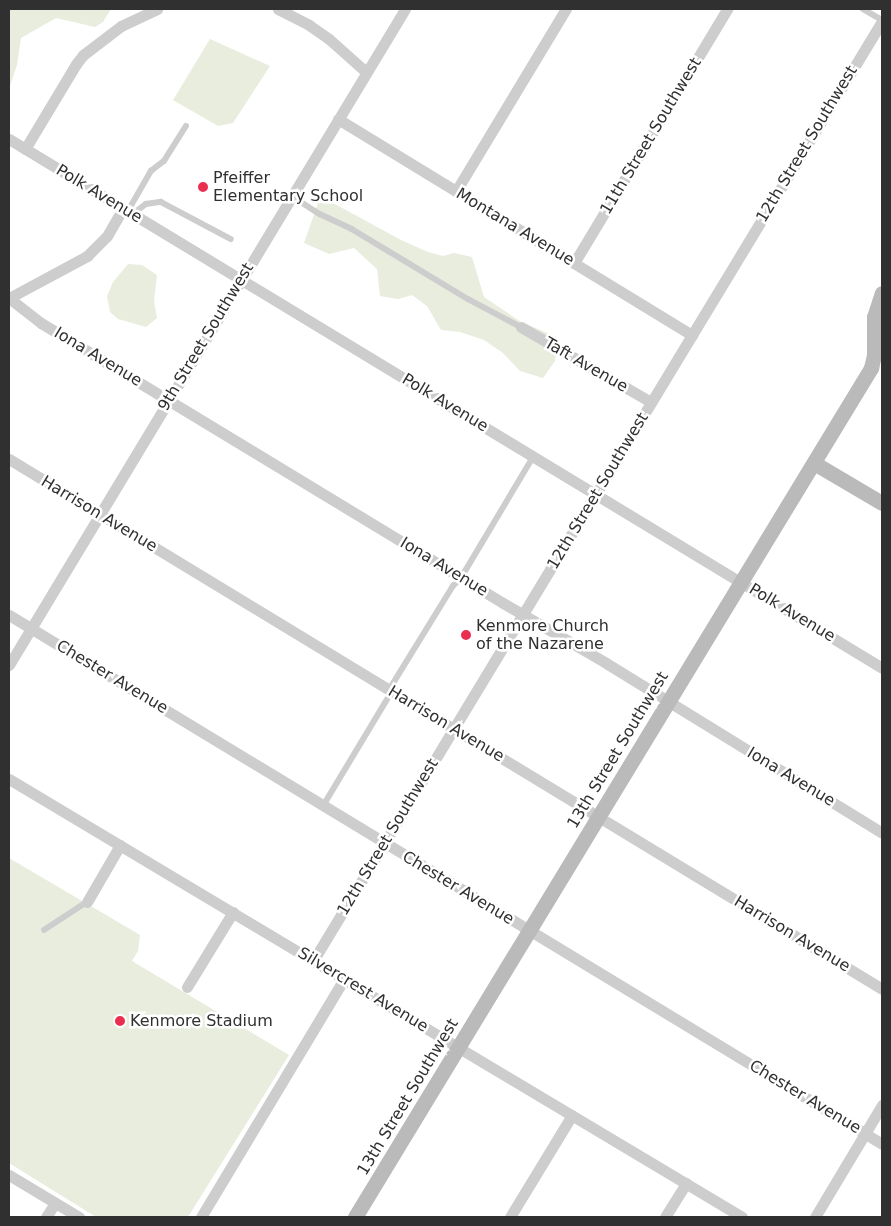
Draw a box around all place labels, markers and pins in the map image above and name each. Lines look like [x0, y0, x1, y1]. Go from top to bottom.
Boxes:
place label: Pfeiffer Elementary School [213, 168, 363, 206]
marker: Pfeiffer Elementary School [197, 181, 209, 193]
place label: Kenmore Church of the Nazarene [476, 616, 609, 654]
marker: Kenmore Church of the Nazarene [460, 629, 472, 641]
place label: Kenmore Stadium [130, 1011, 273, 1031]
marker: Kenmore Stadium [114, 1015, 126, 1027]

